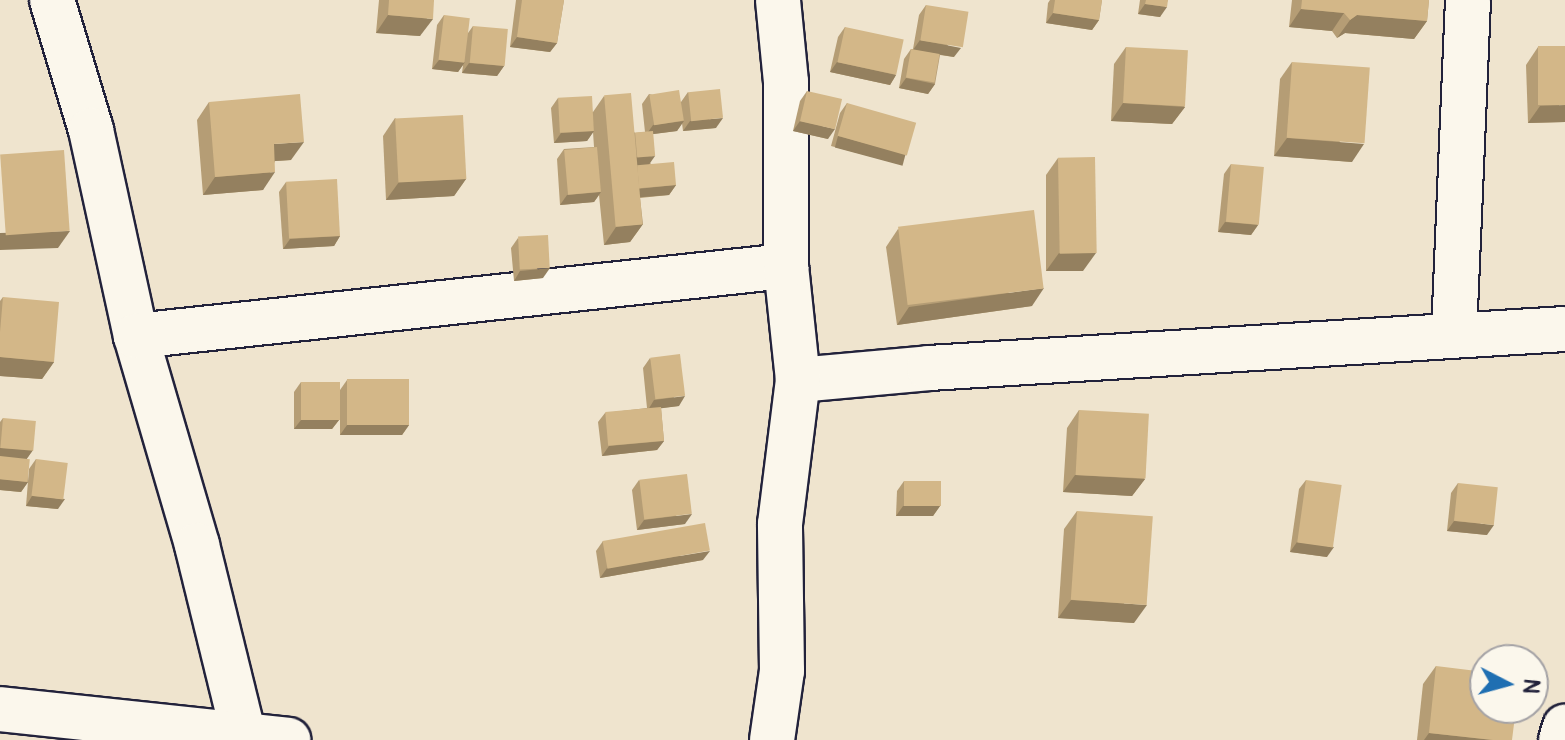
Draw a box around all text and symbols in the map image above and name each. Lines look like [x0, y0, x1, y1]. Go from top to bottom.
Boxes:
north arrow [1469, 644, 1549, 724]
text: N [1516, 677, 1546, 695]

